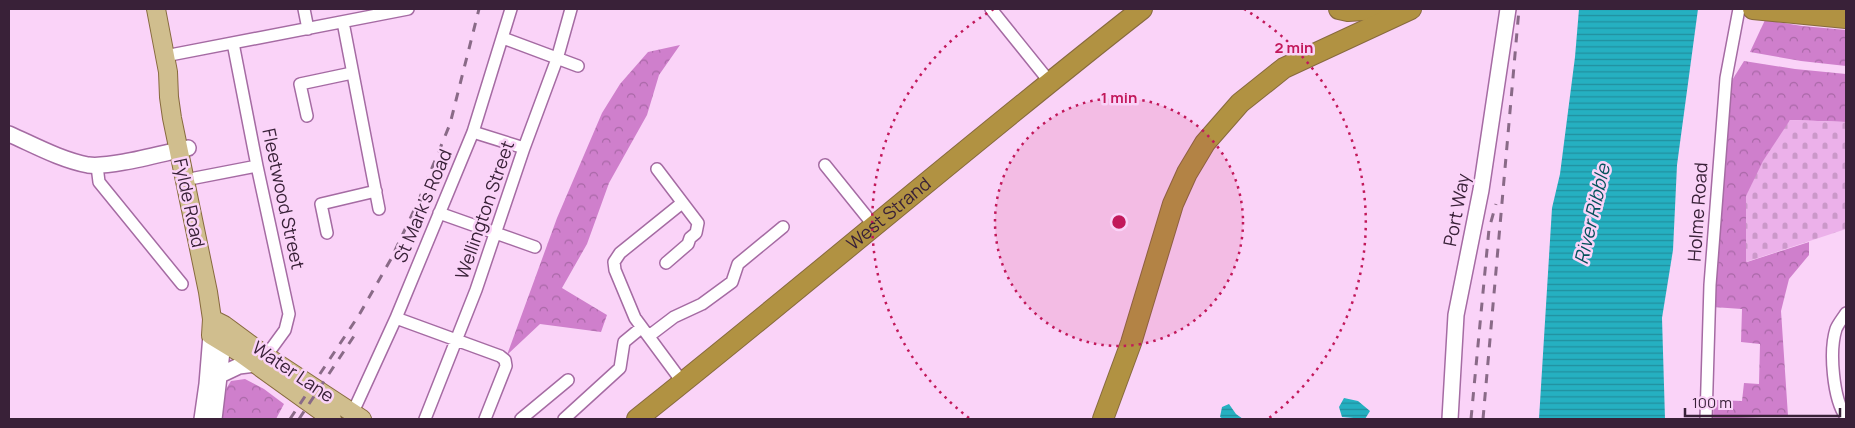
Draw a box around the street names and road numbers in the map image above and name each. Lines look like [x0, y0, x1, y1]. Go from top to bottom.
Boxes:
street label: Fleetwood Street [257, 126, 311, 271]
street label: Wellington Street [449, 137, 519, 282]
street label: St Mark's Road [387, 145, 457, 266]
street label: Fylde Road [169, 156, 211, 249]
street label: Holme Road [1682, 162, 1712, 262]
street label: West Strand [841, 171, 935, 255]
street label: Port Way [1437, 171, 1475, 248]
street label: Water Lane [248, 335, 339, 407]

